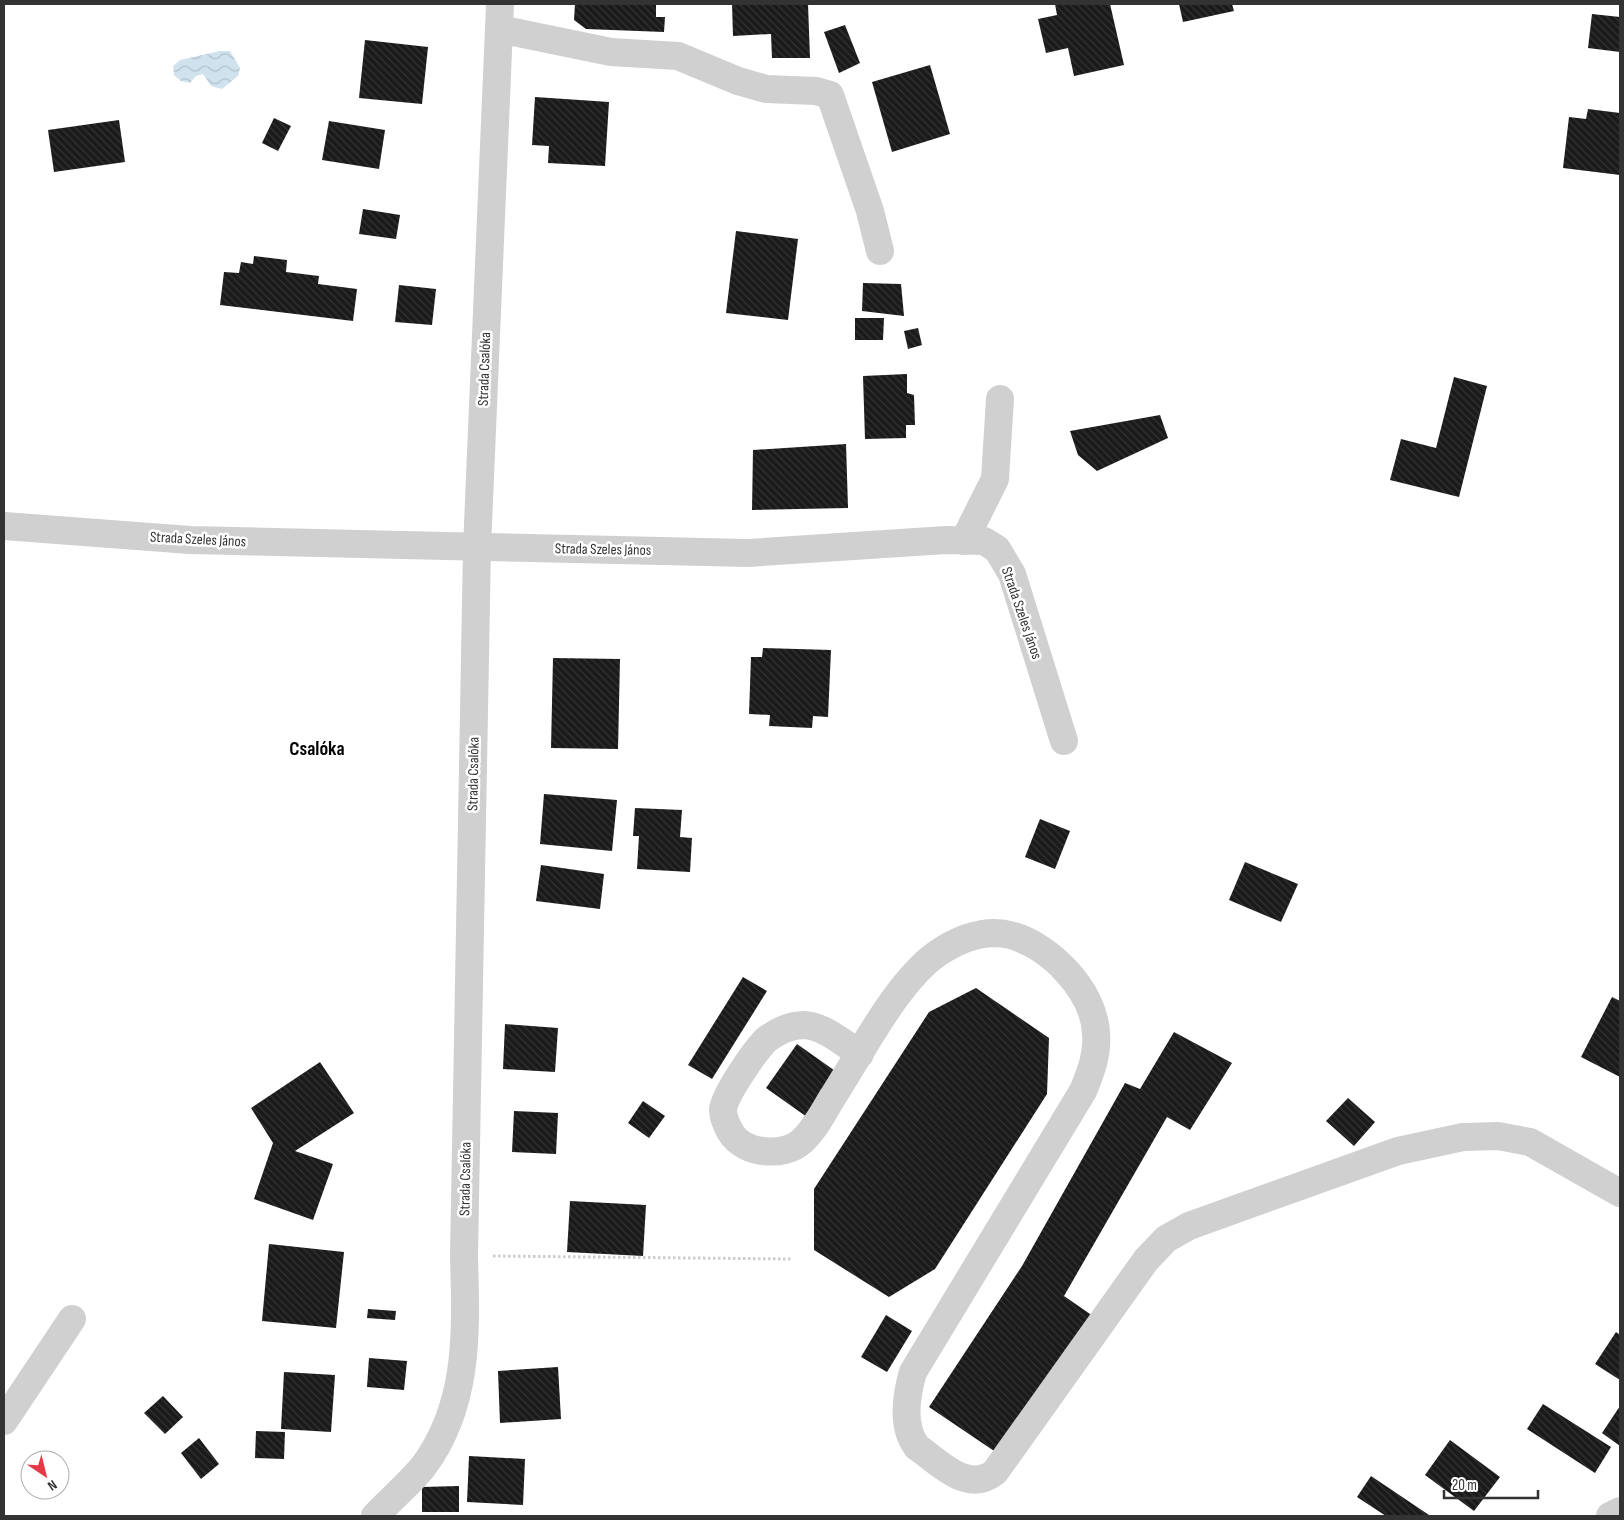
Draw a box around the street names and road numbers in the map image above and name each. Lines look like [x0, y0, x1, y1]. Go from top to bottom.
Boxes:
street label: Strada Csalóka [474, 331, 495, 406]
street label: Strada Szeles János [149, 527, 247, 552]
street label: Strada Szeles János [555, 539, 651, 560]
street label: Strada Szeles János [997, 565, 1046, 662]
street label: Strada Csalóka [463, 737, 484, 811]
street label: Strada Csalóka [455, 1142, 476, 1216]

